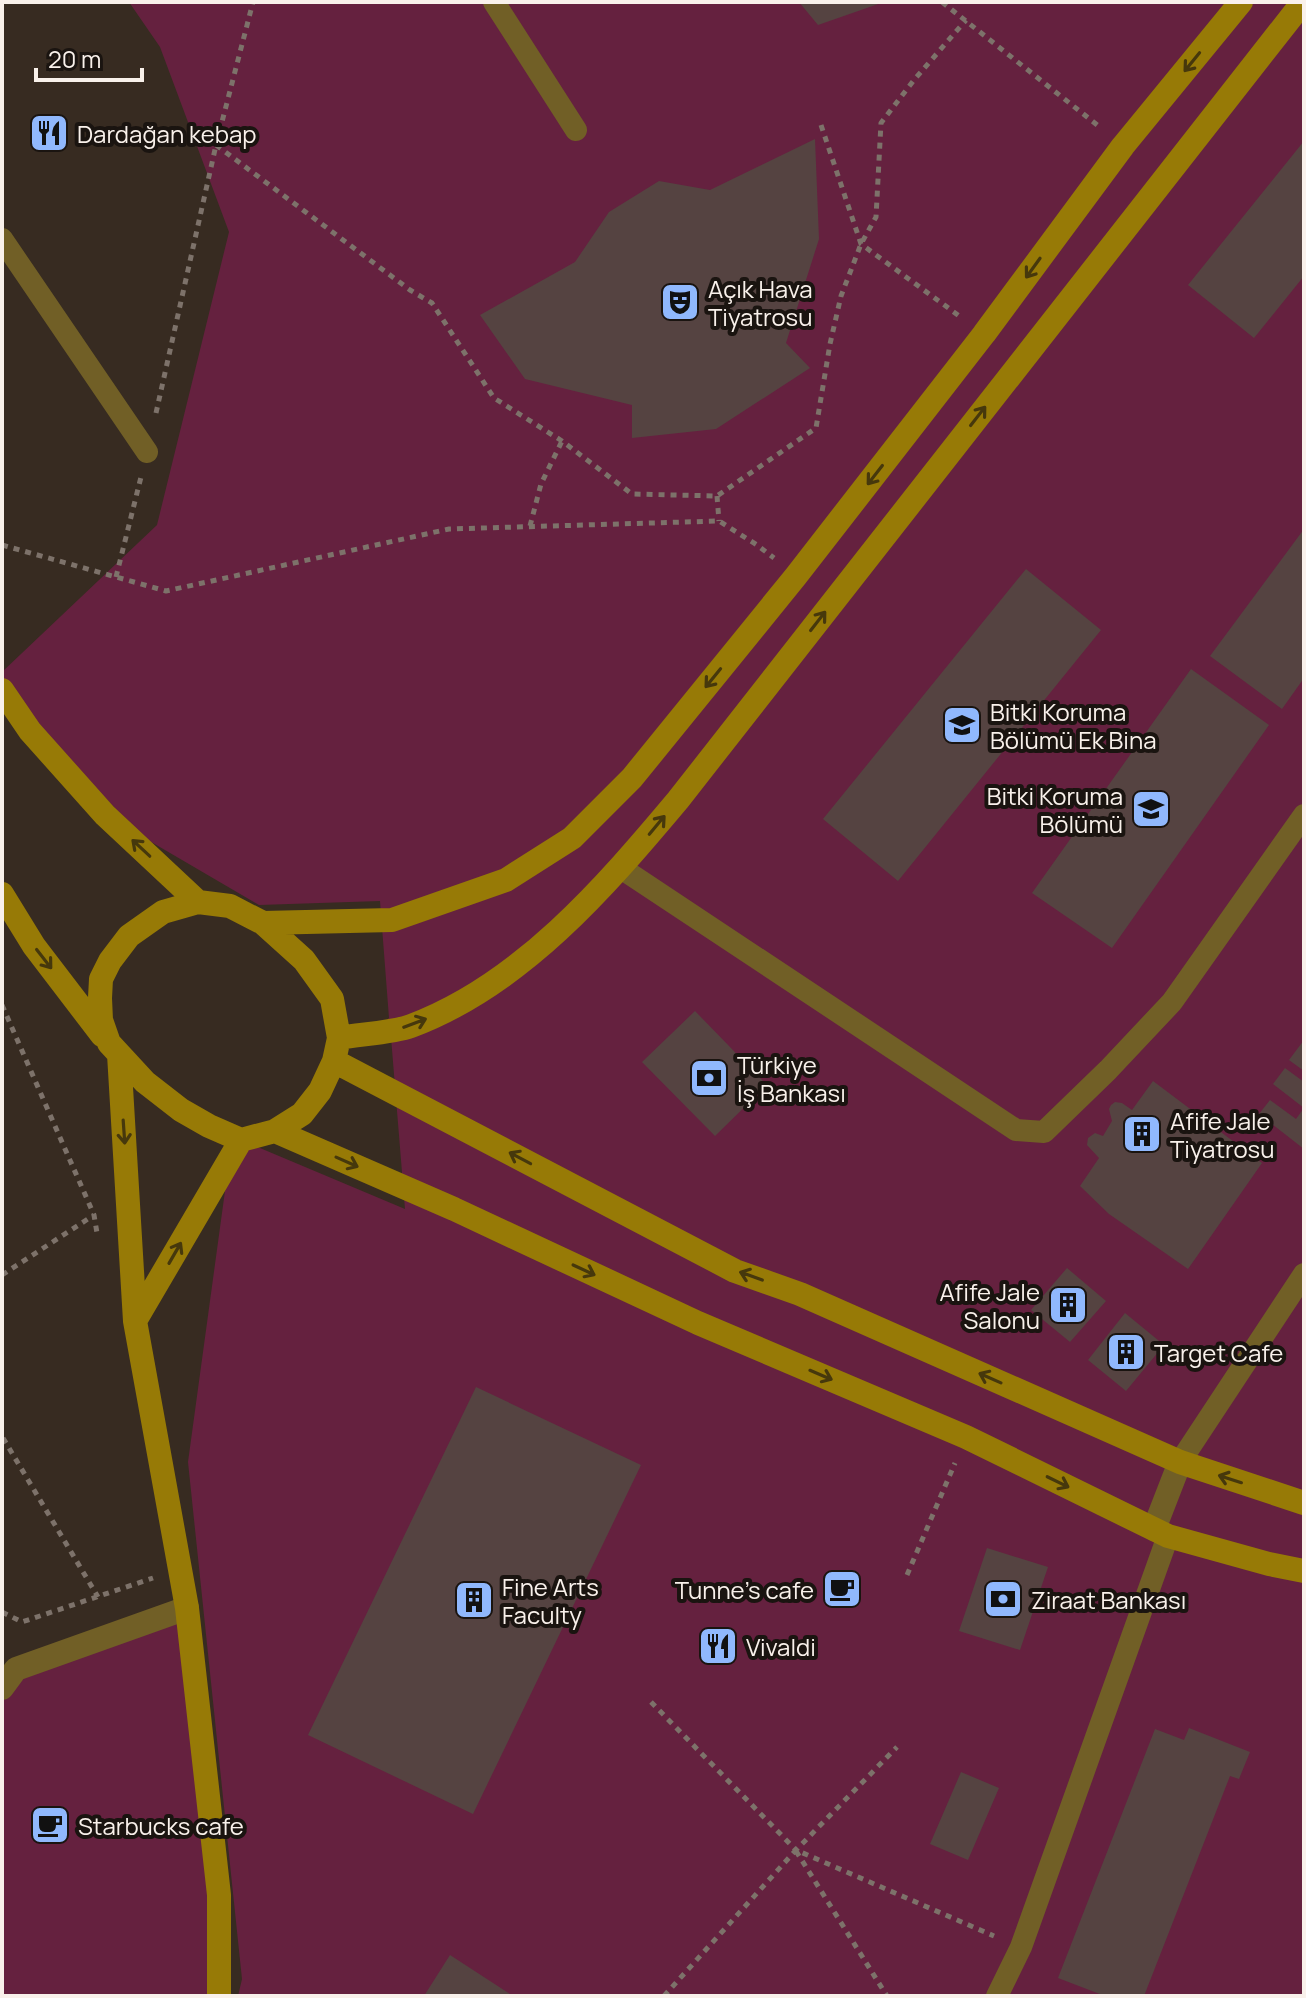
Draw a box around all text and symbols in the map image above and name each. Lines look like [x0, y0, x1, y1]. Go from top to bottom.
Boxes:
scale bar [36, 32, 142, 82]
text: 20 m [48, 42, 101, 75]
one-way arrow [1183, 52, 1201, 72]
restaurant icon: Dardağan kebap [28, 112, 70, 154]
place label: Dardağan kebap [77, 117, 256, 150]
one-way arrow [1025, 257, 1042, 278]
place label: Açık Hava Tiyatrosu [708, 272, 813, 333]
theatre icon: Açık Hava Tiyatrosu [659, 281, 701, 323]
one-way arrow [970, 406, 987, 428]
one-way arrow [866, 464, 884, 485]
one-way arrow [809, 611, 827, 632]
one-way arrow [704, 667, 722, 688]
place label: Bitki Koruma Bölümü Ek Bina [990, 695, 1156, 756]
school or university icon: Bitki Koruma Bölümü Ek Bina [941, 704, 983, 746]
place label: Bitki Koruma Bölümü [987, 779, 1123, 840]
school or university icon: Bitki Koruma Bölümü [1130, 788, 1172, 830]
one-way arrow [648, 815, 666, 836]
one-way arrow [131, 839, 151, 858]
one-way arrow [35, 948, 52, 969]
one-way arrow [402, 1015, 427, 1029]
place label: Türkiye İş Bankası [737, 1048, 846, 1109]
bank icon: Türkiye İş Bankası [688, 1057, 730, 1099]
place label: Afife Jale Tiyatrosu [1170, 1104, 1274, 1165]
building icon: Afife Jale Tiyatrosu [1121, 1113, 1163, 1155]
one-way arrow [117, 1118, 132, 1145]
one-way arrow [508, 1149, 532, 1165]
one-way arrow [334, 1156, 359, 1171]
one-way arrow [168, 1242, 183, 1266]
one-way arrow [571, 1263, 595, 1278]
one-way arrow [739, 1268, 764, 1283]
place label: Afife Jale Salonu [939, 1275, 1040, 1336]
building icon: Afife Jale Salonu [1047, 1284, 1089, 1326]
building icon: Target Cafe [1105, 1331, 1147, 1373]
place label: Target Cafe [1154, 1336, 1283, 1369]
one-way arrow [808, 1369, 833, 1384]
one-way arrow [978, 1370, 1002, 1385]
one-way arrow [1218, 1470, 1243, 1485]
one-way arrow [1046, 1475, 1070, 1490]
cafe icon: Tunne's cafe [821, 1568, 863, 1610]
place label: Fine Arts Faculty [502, 1570, 599, 1631]
place label: Tunne's cafe [675, 1573, 814, 1606]
bank icon: Ziraat Bankası [982, 1578, 1024, 1620]
building icon: Fine Arts Faculty [453, 1579, 495, 1621]
place label: Ziraat Bankası [1031, 1583, 1186, 1616]
restaurant icon: Vivaldi [697, 1625, 739, 1667]
place label: Vivaldi [746, 1630, 816, 1663]
cafe icon: Starbucks cafe [29, 1804, 71, 1846]
place label: Starbucks cafe [78, 1809, 244, 1842]

